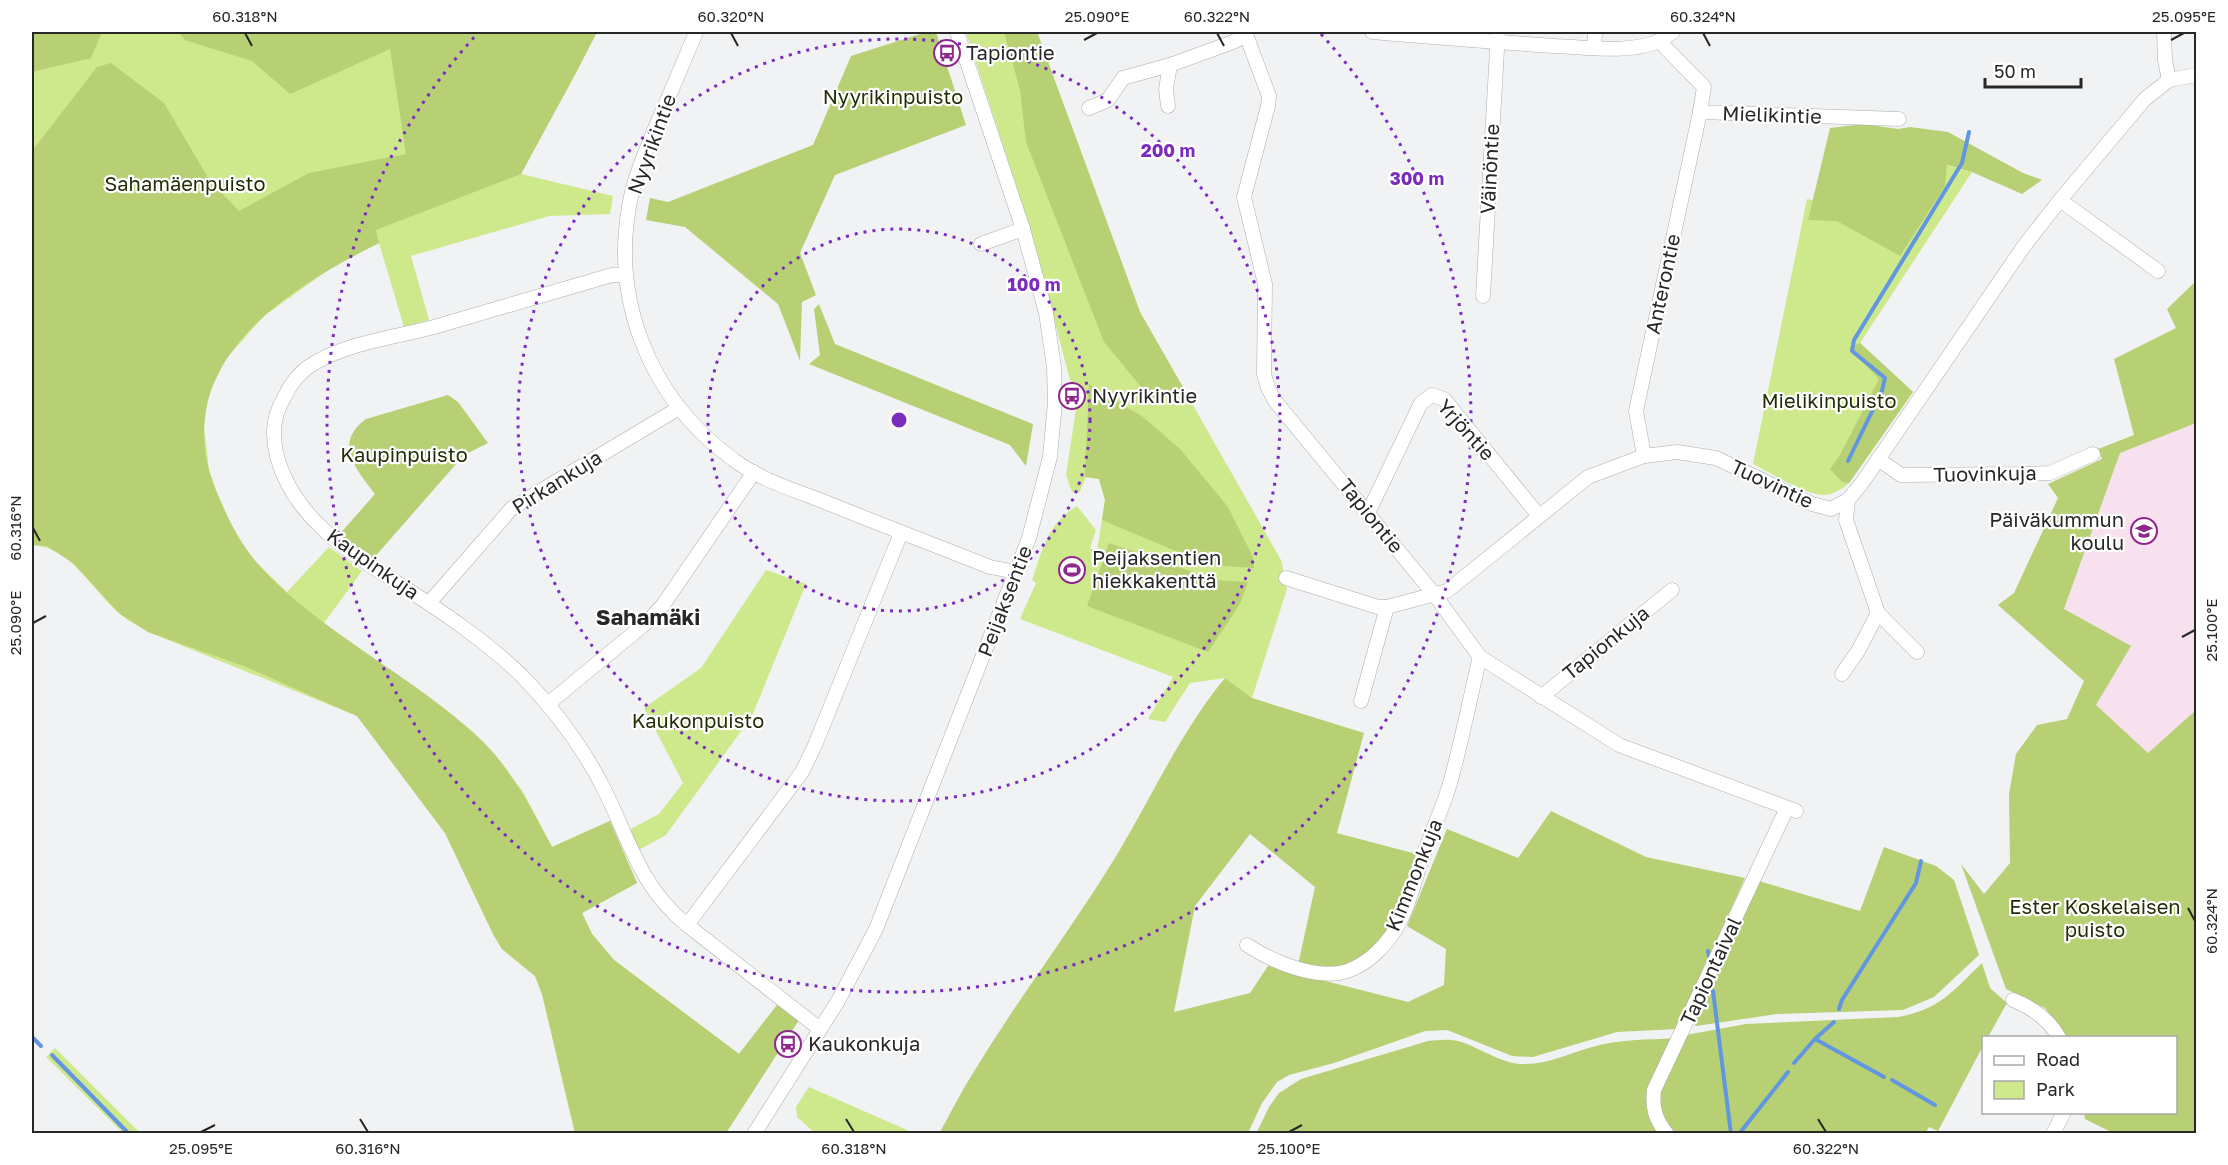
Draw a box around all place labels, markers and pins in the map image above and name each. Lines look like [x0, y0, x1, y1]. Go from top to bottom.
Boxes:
bus stop icon: Tapiontie [932, 38, 962, 68]
place label: Tapiontie [966, 40, 1055, 64]
bus stop icon: Nyyrikintie [1057, 381, 1087, 411]
place label: Nyyrikintie [1092, 383, 1197, 407]
centre of rings [889, 410, 909, 430]
place label: Päiväkummun koulu [1989, 507, 2124, 554]
school or university icon: Päiväkummun koulu [2129, 516, 2159, 546]
place label: Peijaksentien hiekkakenttä [1092, 545, 1221, 592]
sports icon: Peijaksentien hiekkakenttä [1057, 555, 1087, 585]
bus stop icon: Kaukonkuja [773, 1029, 803, 1059]
place label: Kaukonkuja [808, 1031, 920, 1055]

